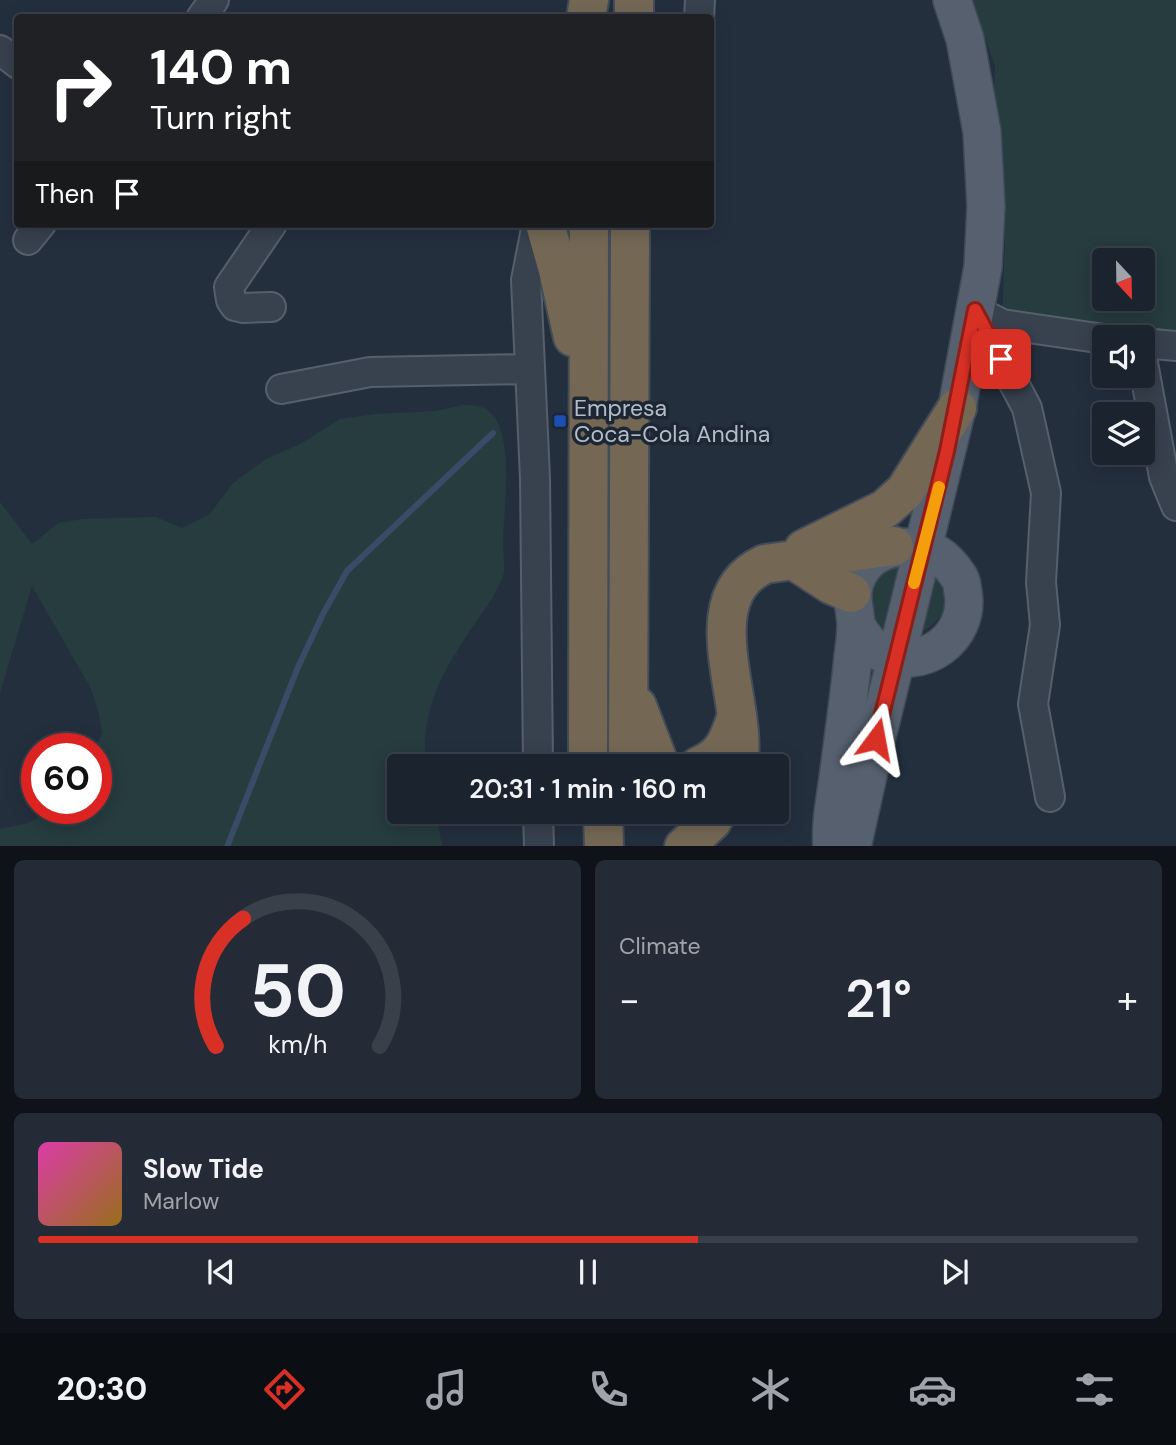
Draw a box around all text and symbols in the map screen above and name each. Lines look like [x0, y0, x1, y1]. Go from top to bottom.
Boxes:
text: 140 m [150, 35, 292, 99]
icon: right [35, 42, 126, 133]
text: Turn right [150, 97, 292, 139]
icon: arrive [108, 175, 146, 213]
text: Then [35, 177, 94, 211]
north arrow [1092, 248, 1155, 312]
map controls [1092, 248, 1155, 465]
button: sound [1092, 325, 1155, 388]
pin [971, 329, 1031, 389]
icon: arrive [982, 340, 1020, 378]
place label: Empresa Coca-Cola Andina [574, 393, 770, 449]
button: layers [1092, 402, 1155, 465]
marker: Empresa Coca-Cola Andina [552, 413, 568, 429]
position arrow [839, 702, 913, 776]
speed limit sign: 60 [21, 733, 112, 824]
text: 20:31 · 1 min · 160 m [469, 772, 707, 806]
text: Climate [619, 931, 701, 961]
text: 50 [249, 944, 346, 1039]
text: 21° [845, 965, 912, 1033]
text: − [619, 975, 640, 1025]
text: + [1117, 975, 1138, 1025]
text: km/h [268, 1027, 327, 1060]
text: Slow Tide [143, 1152, 264, 1186]
text: Marlow [143, 1186, 219, 1216]
icon: previous [202, 1253, 240, 1291]
icon: pause [569, 1253, 607, 1291]
icon: next [936, 1253, 974, 1291]
icon: directions [260, 1365, 309, 1414]
icon: music [422, 1365, 471, 1414]
icon: phone [584, 1365, 633, 1414]
icon: climate [746, 1365, 795, 1414]
icon: car [908, 1365, 957, 1414]
icon: filters [1070, 1365, 1119, 1414]
text: 20:30 [57, 1368, 147, 1410]

